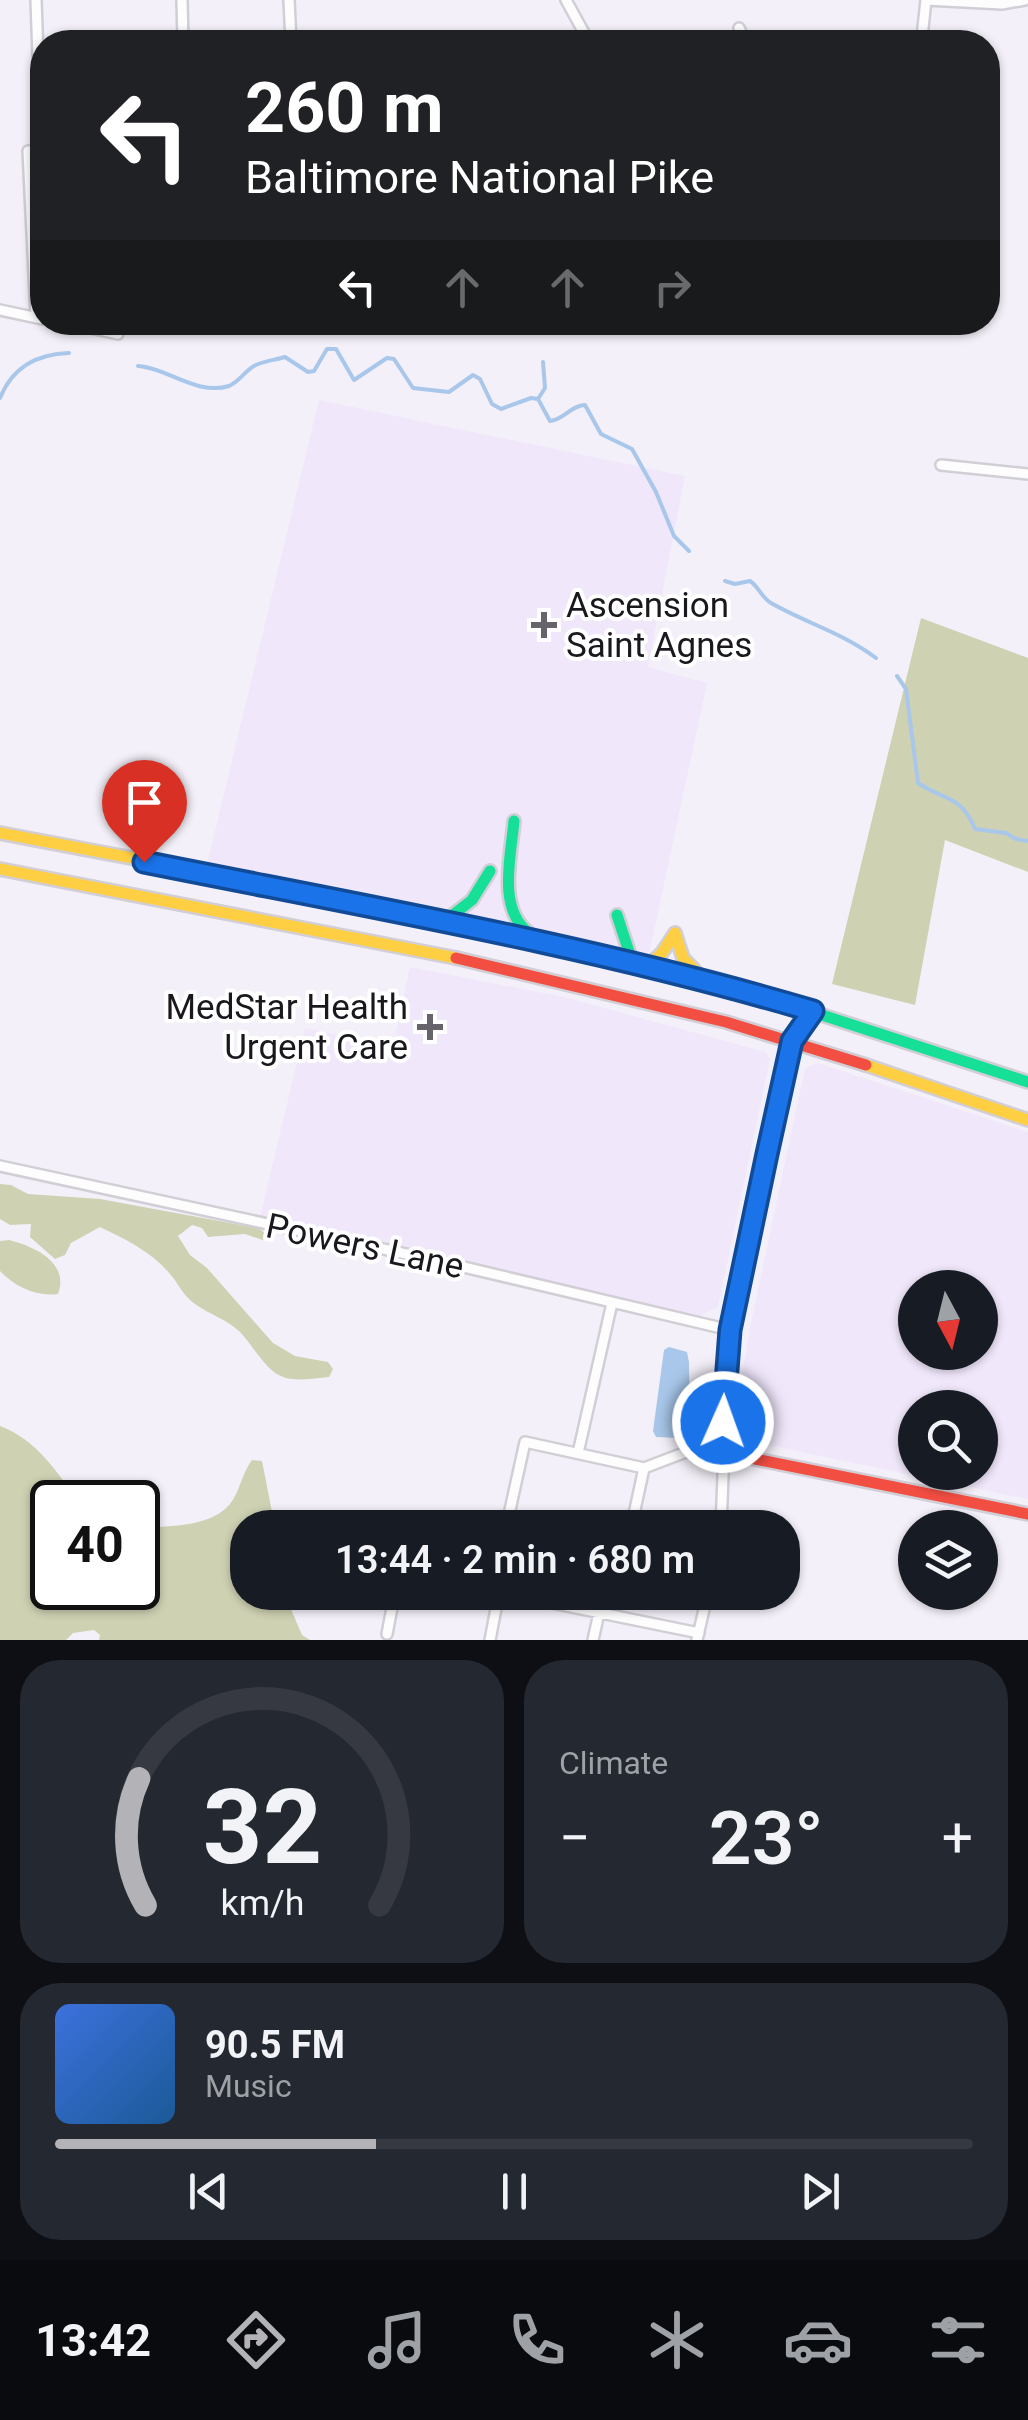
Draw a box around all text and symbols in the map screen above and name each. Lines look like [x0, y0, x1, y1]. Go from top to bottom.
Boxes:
text: 260 m [245, 67, 444, 149]
icon: left [80, 70, 210, 200]
text: Baltimore National Pike [245, 151, 714, 204]
icon: left [330, 260, 385, 315]
icon: ahead [435, 260, 490, 315]
icon: ahead [540, 260, 595, 315]
icon: right [645, 260, 700, 315]
place label: Ascension Saint Agnes [566, 585, 752, 666]
marker: Ascension Saint Agnes [531, 612, 557, 638]
pin [102, 760, 187, 863]
icon: arrive [117, 775, 172, 830]
place label: MedStar Health Urgent Care [166, 987, 408, 1068]
marker: MedStar Health Urgent Care [417, 1014, 443, 1040]
street label: Powers Lane [262, 1206, 467, 1287]
north arrow [898, 1270, 998, 1370]
map controls [898, 1270, 998, 1610]
position arrow [671, 1370, 775, 1474]
button: search [898, 1390, 998, 1490]
speed limit sign: 40 [30, 1480, 160, 1610]
button: layers [898, 1510, 998, 1610]
text: 13:44 · 2 min · 680 m [335, 1538, 695, 1582]
text: Climate [559, 1744, 668, 1782]
text: 32 [202, 1767, 322, 1888]
text: 23° [709, 1794, 823, 1882]
text: − [559, 1806, 590, 1870]
text: + [942, 1806, 973, 1870]
text: km/h [220, 1882, 304, 1924]
text: 90.5 FM [205, 2023, 345, 2067]
text: Music [205, 2067, 292, 2105]
icon: previous [181, 2164, 236, 2219]
icon: pause [487, 2164, 542, 2219]
icon: next [793, 2164, 848, 2219]
icon: directions [221, 2305, 291, 2375]
icon: music [362, 2305, 432, 2375]
icon: phone [502, 2305, 572, 2375]
icon: climate [642, 2305, 712, 2375]
icon: car [783, 2305, 853, 2375]
icon: filters [923, 2305, 993, 2375]
text: 13:42 [35, 2314, 151, 2367]

